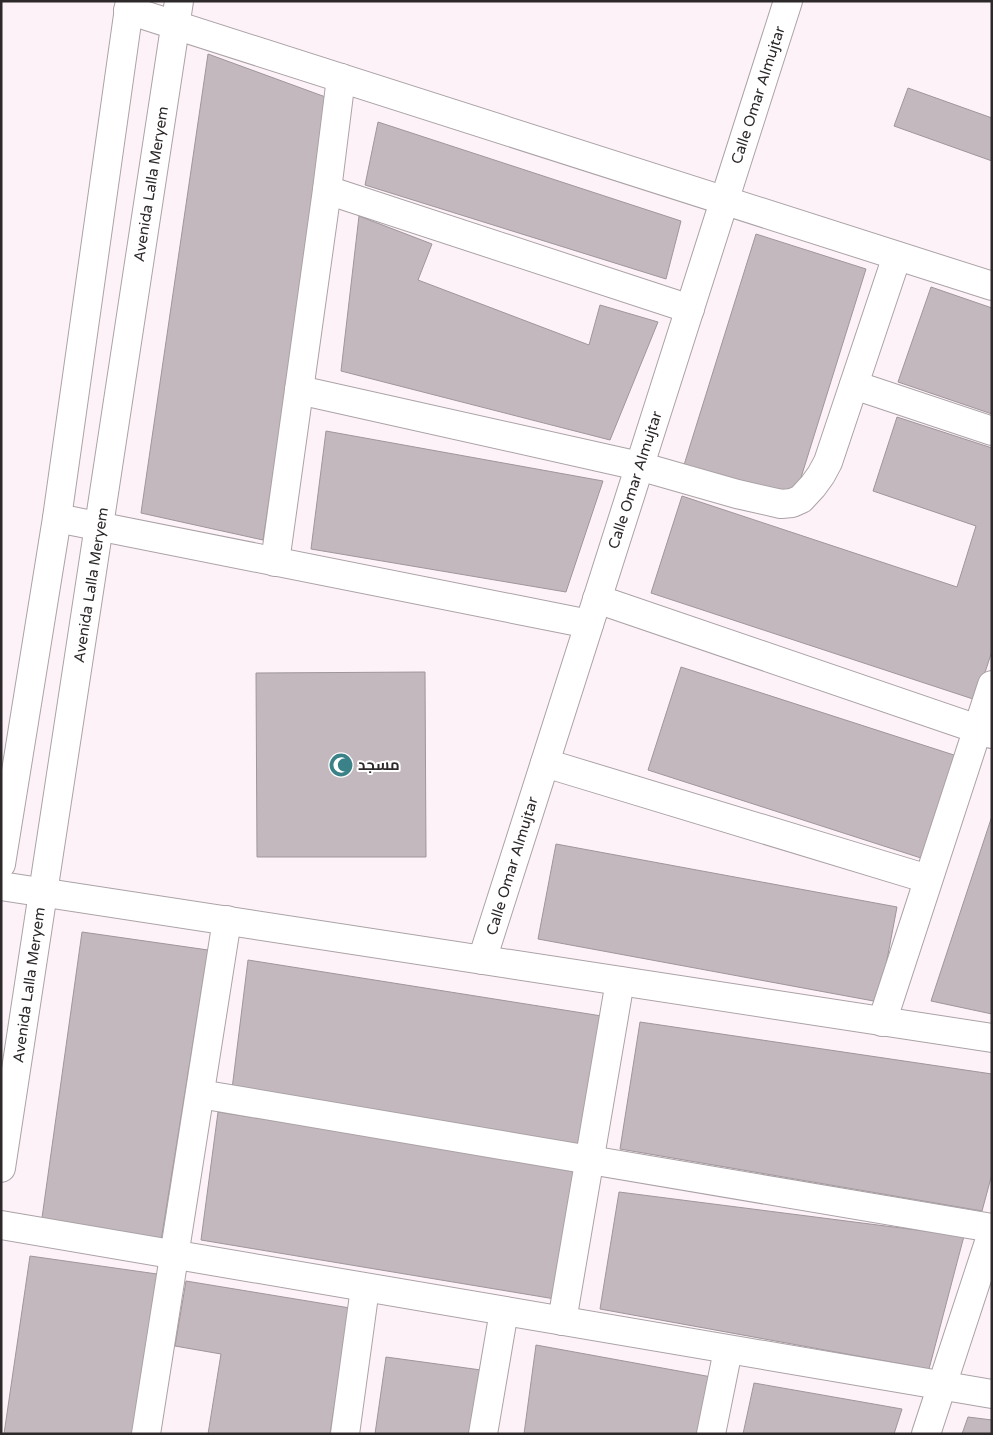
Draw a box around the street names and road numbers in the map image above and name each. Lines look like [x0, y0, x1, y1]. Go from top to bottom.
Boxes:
street label: Calle Omar Almujtar [727, 24, 789, 166]
street label: Avenida Lalla Meryem [130, 105, 172, 263]
street label: Calle Omar Almujtar [604, 409, 666, 551]
street label: Avenida Lalla Meryem [70, 506, 112, 664]
street label: Calle Omar Almujtar [482, 794, 542, 937]
street label: Avenida Lalla Meryem [9, 906, 49, 1064]

